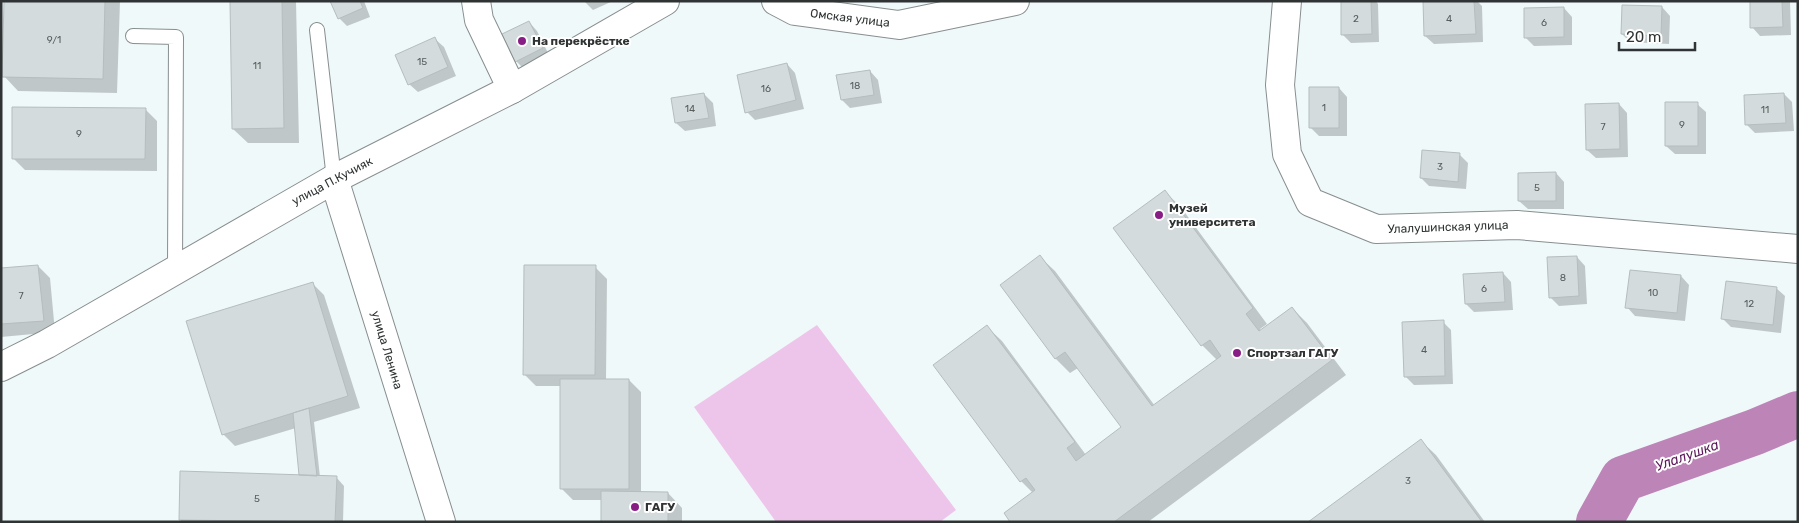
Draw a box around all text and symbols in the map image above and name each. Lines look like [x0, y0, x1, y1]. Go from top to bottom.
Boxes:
street label: Омская улица [809, 6, 891, 30]
house number: 2 [1353, 13, 1359, 25]
house number: 4 [1446, 13, 1452, 25]
house number: 6 [1541, 17, 1547, 29]
scale bar [1619, 20, 1695, 52]
text: 20 m [1626, 28, 1661, 46]
house number: 9/1 [47, 34, 61, 46]
place label: На перекрёстке [532, 34, 630, 48]
marker: На перекрёстке [516, 35, 528, 47]
house number: 15 [417, 56, 427, 68]
house number: 11 [253, 60, 261, 72]
house number: 18 [850, 80, 860, 92]
house number: 16 [761, 83, 771, 95]
house number: 1 [1322, 102, 1326, 114]
house number: 14 [685, 103, 695, 115]
house number: 11 [1761, 104, 1769, 116]
house number: 9 [1679, 119, 1685, 131]
house number: 7 [1600, 121, 1606, 133]
house number: 9 [76, 128, 82, 140]
street label: улица П.Кучияк [289, 154, 375, 208]
house number: 3 [1437, 161, 1443, 173]
house number: 5 [1534, 182, 1540, 194]
place label: Музей университета [1169, 201, 1256, 229]
marker: Музей университета [1153, 209, 1165, 221]
street label: Улалушинская улица [1387, 218, 1509, 236]
house number: 8 [1560, 272, 1566, 284]
house number: 6 [1481, 283, 1487, 295]
house number: 10 [1648, 287, 1658, 299]
house number: 7 [18, 290, 24, 302]
house number: 12 [1744, 298, 1754, 310]
street label: улица Ленина [368, 309, 406, 391]
house number: 4 [1421, 344, 1427, 356]
place label: Спортзал ГАГУ [1247, 346, 1338, 360]
marker: Спортзал ГАГУ [1231, 347, 1243, 359]
water label: Улалушка [1653, 436, 1721, 475]
house number: 3 [1405, 475, 1411, 487]
house number: 5 [254, 493, 260, 505]
place label: ГАГУ [645, 500, 675, 514]
marker: ГАГУ [629, 501, 641, 513]

